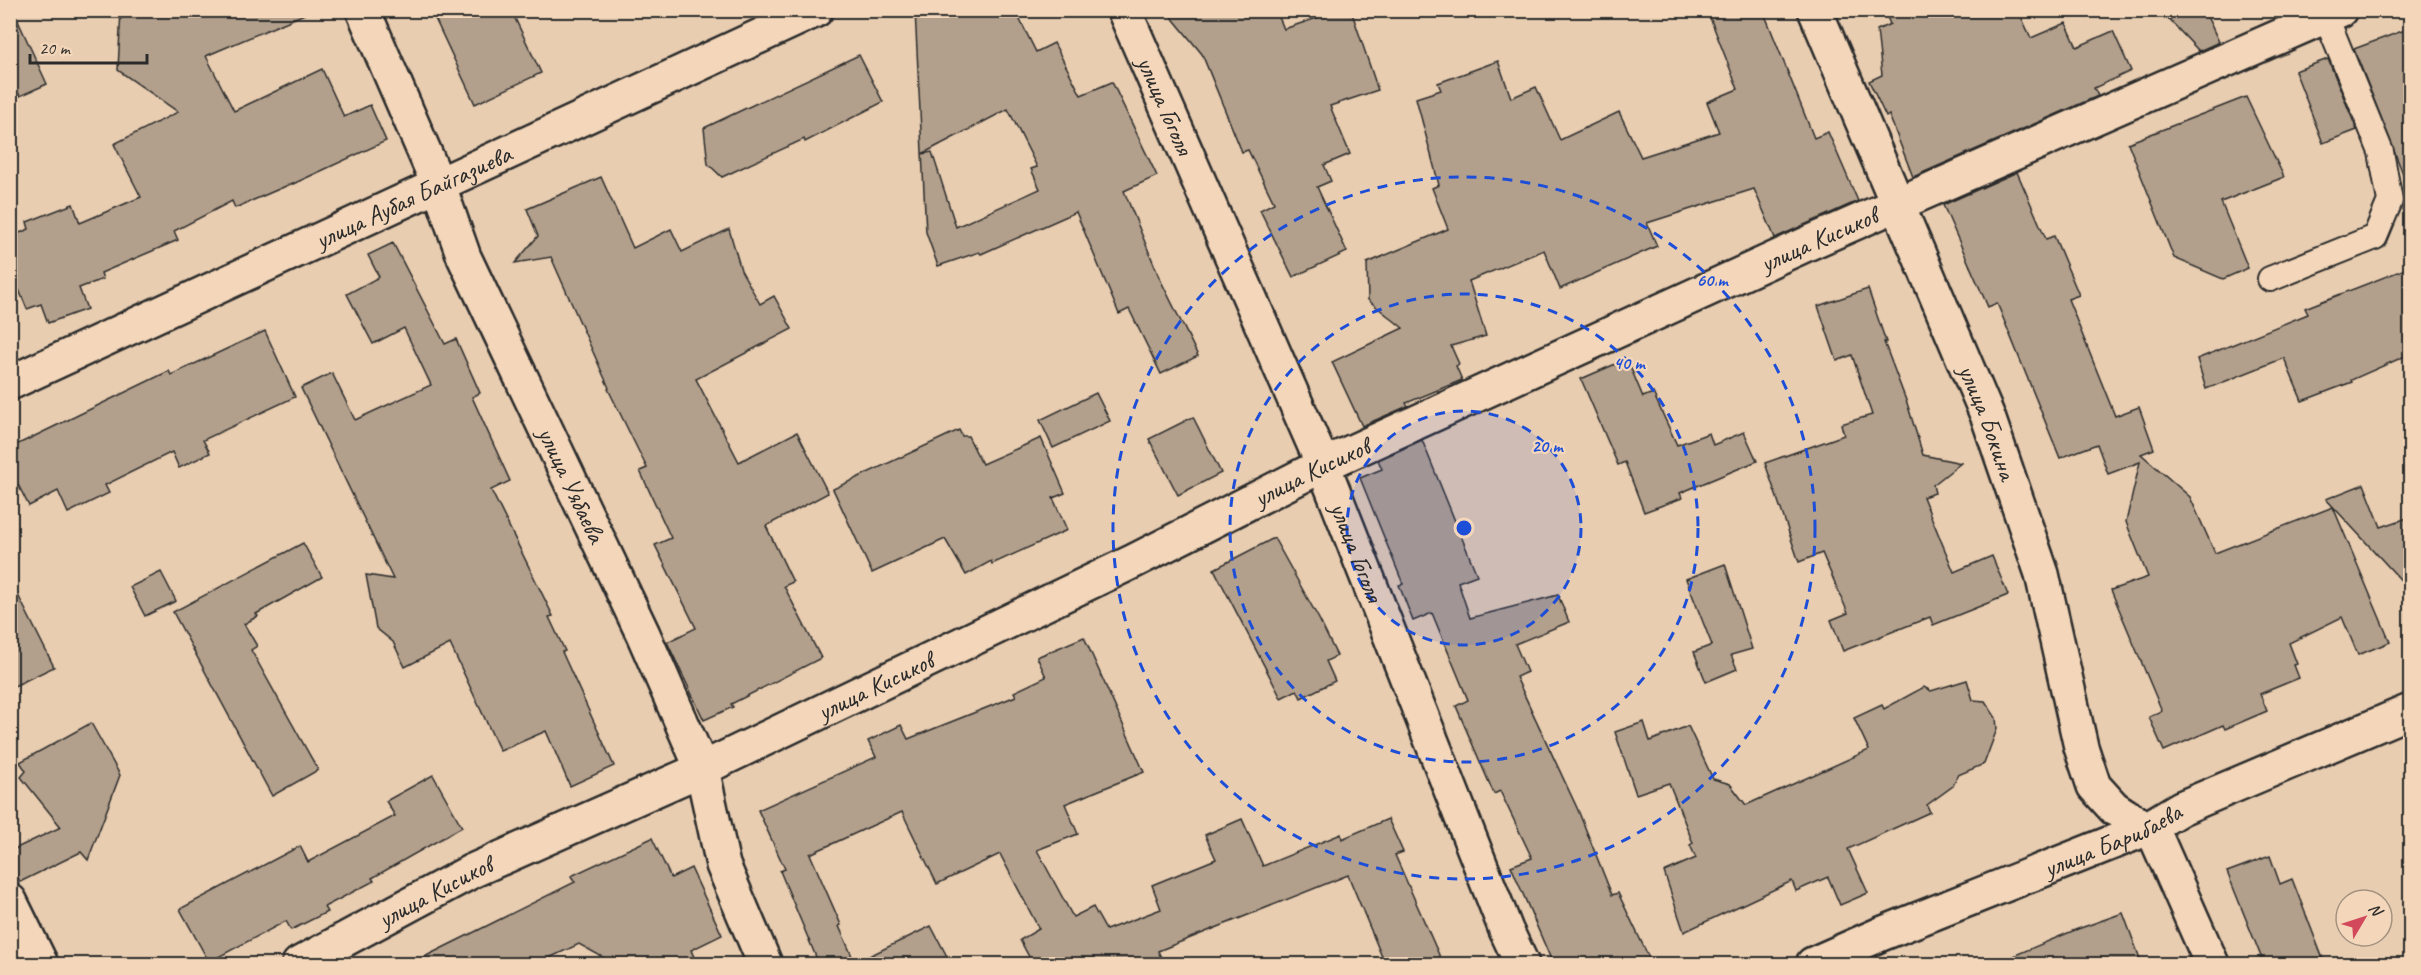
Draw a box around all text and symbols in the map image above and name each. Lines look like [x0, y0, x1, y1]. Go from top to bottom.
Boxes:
scale bar [30, 27, 147, 65]
text: 20 m [39, 37, 72, 59]
street label: улица Гоголя [1128, 49, 1202, 162]
street label: улица Аубая Байгазиева [308, 137, 518, 257]
street label: улица Кисиков [1753, 197, 1886, 281]
text: 60 m [1696, 269, 1729, 291]
text: 40 m [1614, 352, 1646, 374]
street label: улица Бокина [1950, 358, 2025, 487]
street label: улица Уябаева [529, 420, 614, 550]
street label: улица Кисиков [1246, 428, 1379, 515]
text: 20 m [1532, 435, 1564, 457]
street label: улица Гоголя [1322, 496, 1392, 608]
centre of rings [1454, 518, 1474, 538]
street label: улица Кисиков [810, 642, 943, 729]
street label: улица Барибаева [2037, 795, 2189, 886]
street label: улица Кисиков [370, 846, 501, 937]
north arrow [2334, 888, 2394, 948]
text: N [2364, 899, 2388, 922]

